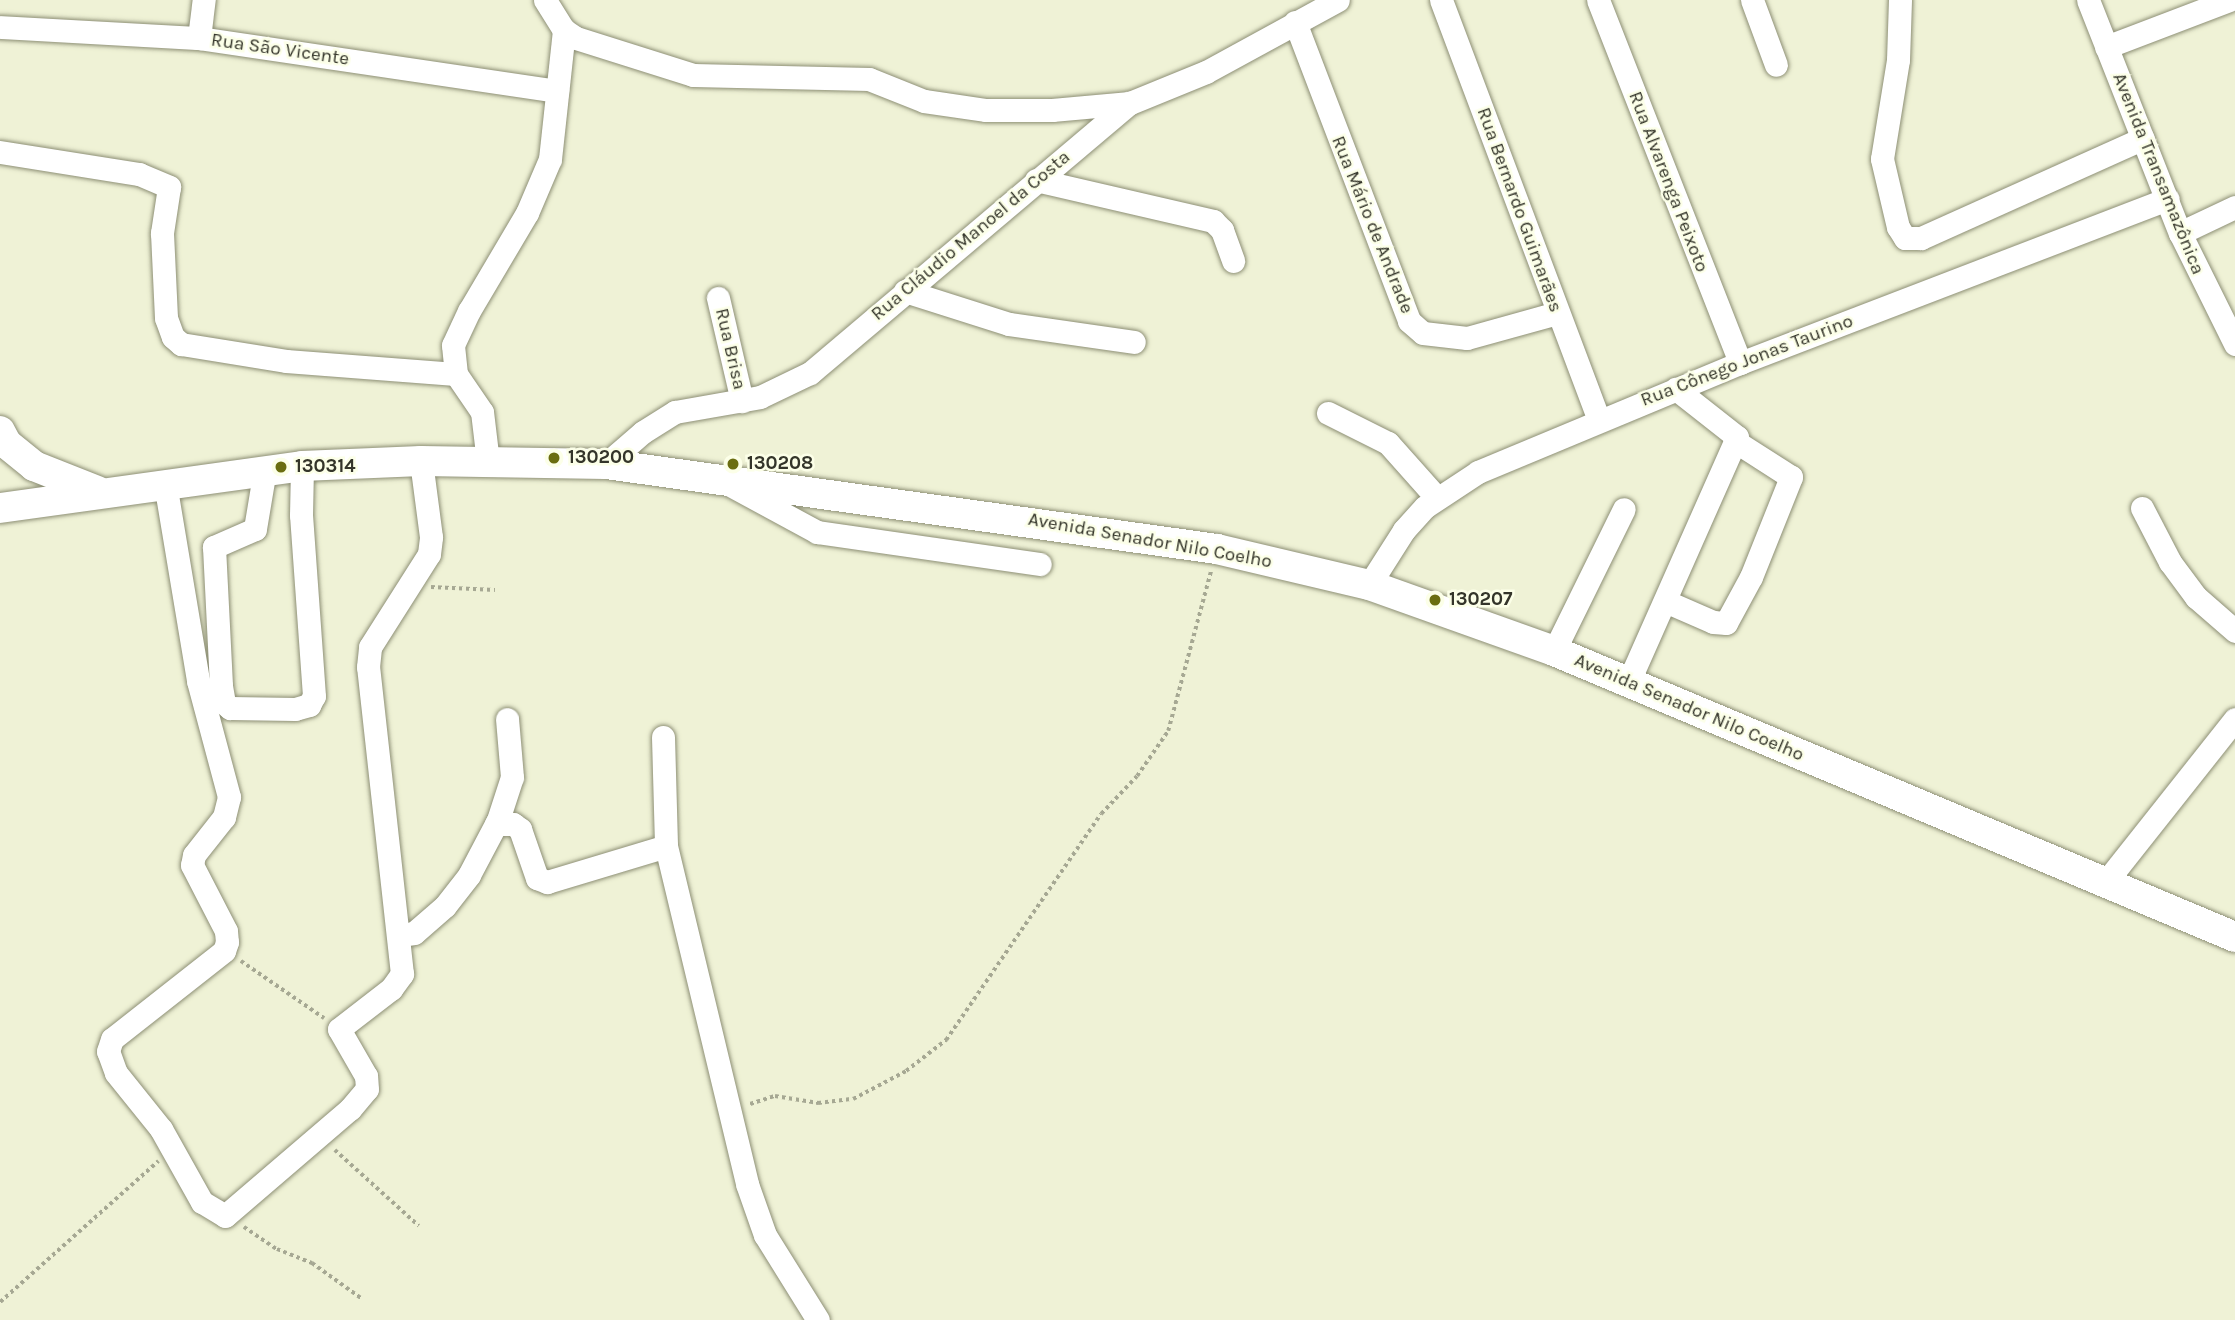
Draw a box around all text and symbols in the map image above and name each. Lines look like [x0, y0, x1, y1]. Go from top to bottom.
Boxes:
street label: Rua São Vicente [209, 29, 351, 71]
street label: Avenida Transamazônica [2107, 70, 2209, 278]
street label: Rua Alvarenga Peixoto [1623, 88, 1713, 276]
street label: Rua Bernardo Guimarães [1471, 105, 1567, 315]
street label: Rua Mário de Andrade [1326, 133, 1418, 317]
street label: Rua Cláudio Manoel da Costa [867, 146, 1075, 326]
street label: Rua Brisa [710, 306, 750, 392]
street label: Rua Cônego Jonas Taurino [1638, 310, 1856, 412]
place label: 130200 [568, 447, 634, 469]
marker: 130200 [546, 450, 562, 466]
place label: 130208 [747, 453, 813, 475]
place label: 130314 [295, 456, 356, 478]
marker: 130208 [725, 456, 741, 472]
marker: 130314 [273, 459, 289, 475]
street label: Avenida Senador Nilo Coelho [1026, 508, 1274, 574]
place label: 130207 [1449, 589, 1513, 611]
marker: 130207 [1427, 592, 1443, 608]
street label: Avenida Senador Nilo Coelho [1571, 649, 1807, 767]

